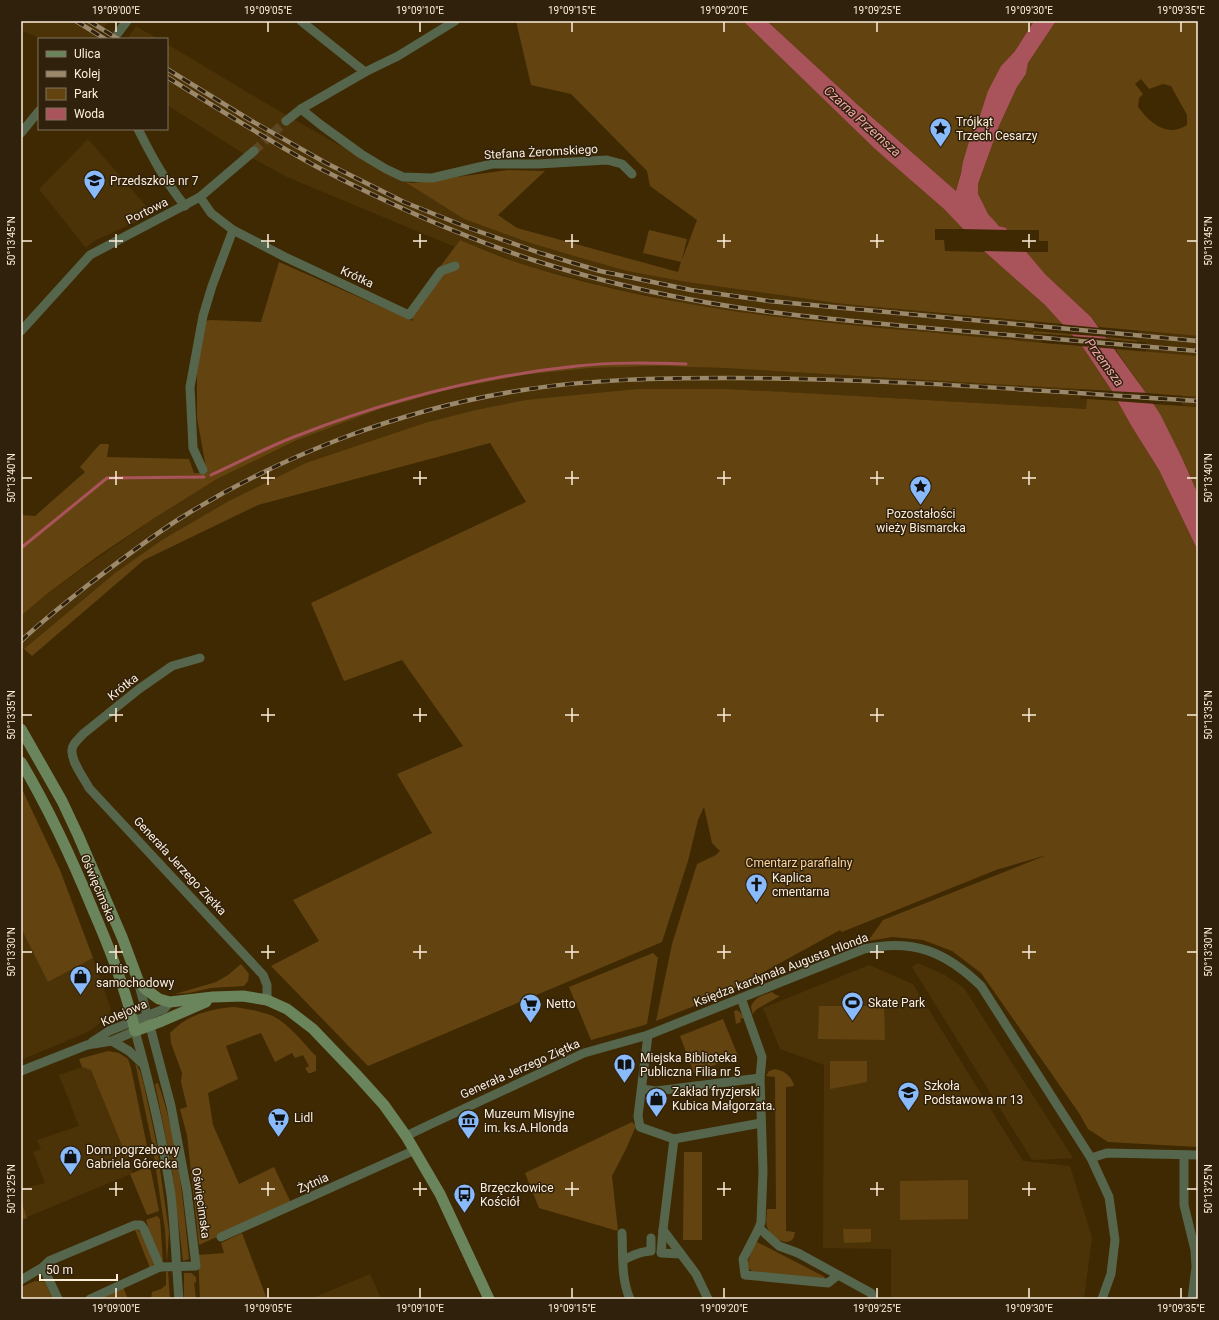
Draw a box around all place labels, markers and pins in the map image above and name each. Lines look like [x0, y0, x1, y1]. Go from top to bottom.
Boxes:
place label: Trójkąt Trzech Cesarzy [956, 115, 1038, 143]
place icon: Trójkąt Trzech Cesarzy [928, 116, 954, 149]
school or university icon: Przedszkole nr 7 [82, 168, 108, 201]
place label: Przedszkole nr 7 [110, 174, 199, 188]
place icon: Pozostałości wieży Bismarcka [908, 474, 934, 507]
place label: Pozostałości wieży Bismarcka [876, 507, 966, 535]
place label: Kaplica cmentarna [772, 871, 829, 899]
church icon: Kaplica cmentarna [743, 872, 769, 905]
place label: komis samochodowy [96, 962, 174, 990]
shop icon: komis samochodowy [68, 963, 94, 996]
sports icon: Skate Park [839, 990, 865, 1023]
supermarket icon: Netto [518, 991, 544, 1024]
place label: Skate Park [868, 996, 926, 1010]
place label: Netto [546, 997, 576, 1011]
place label: Miejska Biblioteka Publiczna Filia nr 5 [640, 1051, 741, 1079]
library icon: Miejska Biblioteka Publiczna Filia nr 5 [612, 1052, 638, 1085]
place label: Szkoła Podstawowa nr 13 [924, 1079, 1023, 1107]
school or university icon: Szkoła Podstawowa nr 13 [895, 1080, 921, 1113]
place label: Zakład fryzjerski Kubica Małgorzata. [672, 1085, 775, 1113]
shop icon: Zakład fryzjerski Kubica Małgorzata. [644, 1086, 670, 1119]
supermarket icon: Lidl [265, 1105, 291, 1138]
place label: Muzeum Misyjne im. ks.A.Hlonda [484, 1107, 575, 1135]
museum icon: Muzeum Misyjne im. ks.A.Hlonda [455, 1108, 481, 1141]
place label: Lidl [294, 1111, 313, 1125]
place label: Dom pogrzebowy Gabriela Górecka [86, 1143, 179, 1171]
shop icon: Dom pogrzebowy Gabriela Górecka [57, 1144, 83, 1177]
place label: Brzęczkowice Kościół [480, 1181, 554, 1209]
bus stop icon: Brzęczkowice Kościół [452, 1182, 478, 1215]

